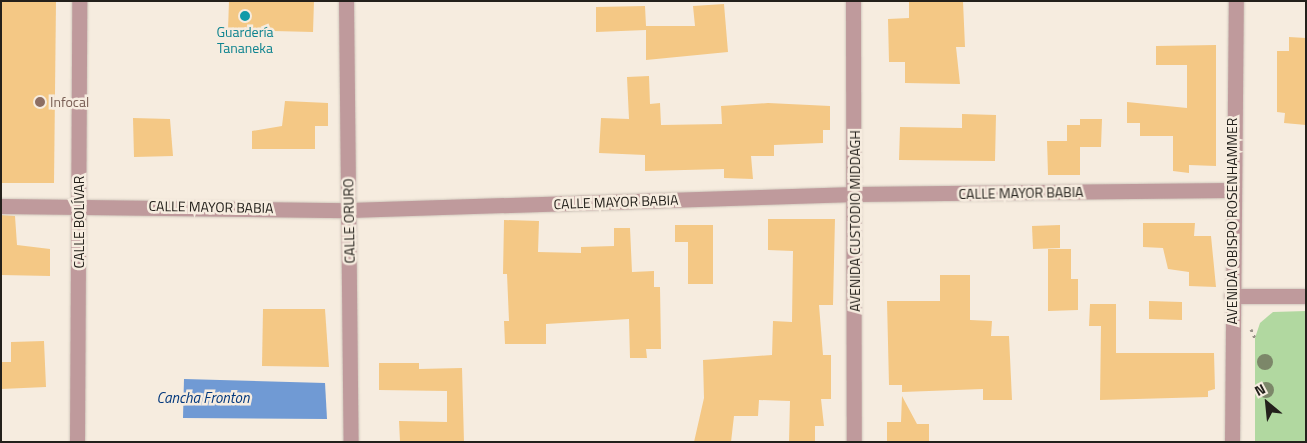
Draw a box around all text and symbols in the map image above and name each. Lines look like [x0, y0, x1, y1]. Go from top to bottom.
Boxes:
marker: Guardería Tananeka [239, 10, 251, 22]
place label: Guardería Tananeka [216, 24, 274, 56]
place label: Infocal [50, 94, 89, 110]
marker: Infocal [34, 96, 46, 108]
street label: AVENIDA OBISPO ROSENHAMMER [1224, 118, 1240, 324]
street label: AVENIDA CUSTODIO MIDDAGH [847, 130, 863, 312]
street label: CALLE BOLÍVAR [71, 176, 87, 268]
street label: CALLE ORURO [340, 178, 358, 264]
street label: CALLE MAYOR BABIA [958, 184, 1084, 202]
street label: CALLE MAYOR BABIA [553, 191, 679, 213]
street label: CALLE MAYOR BABIA [148, 198, 274, 216]
north arrow [1242, 378, 1292, 428]
text: N [1251, 378, 1269, 401]
water label: Cancha Fronton [157, 389, 249, 407]

